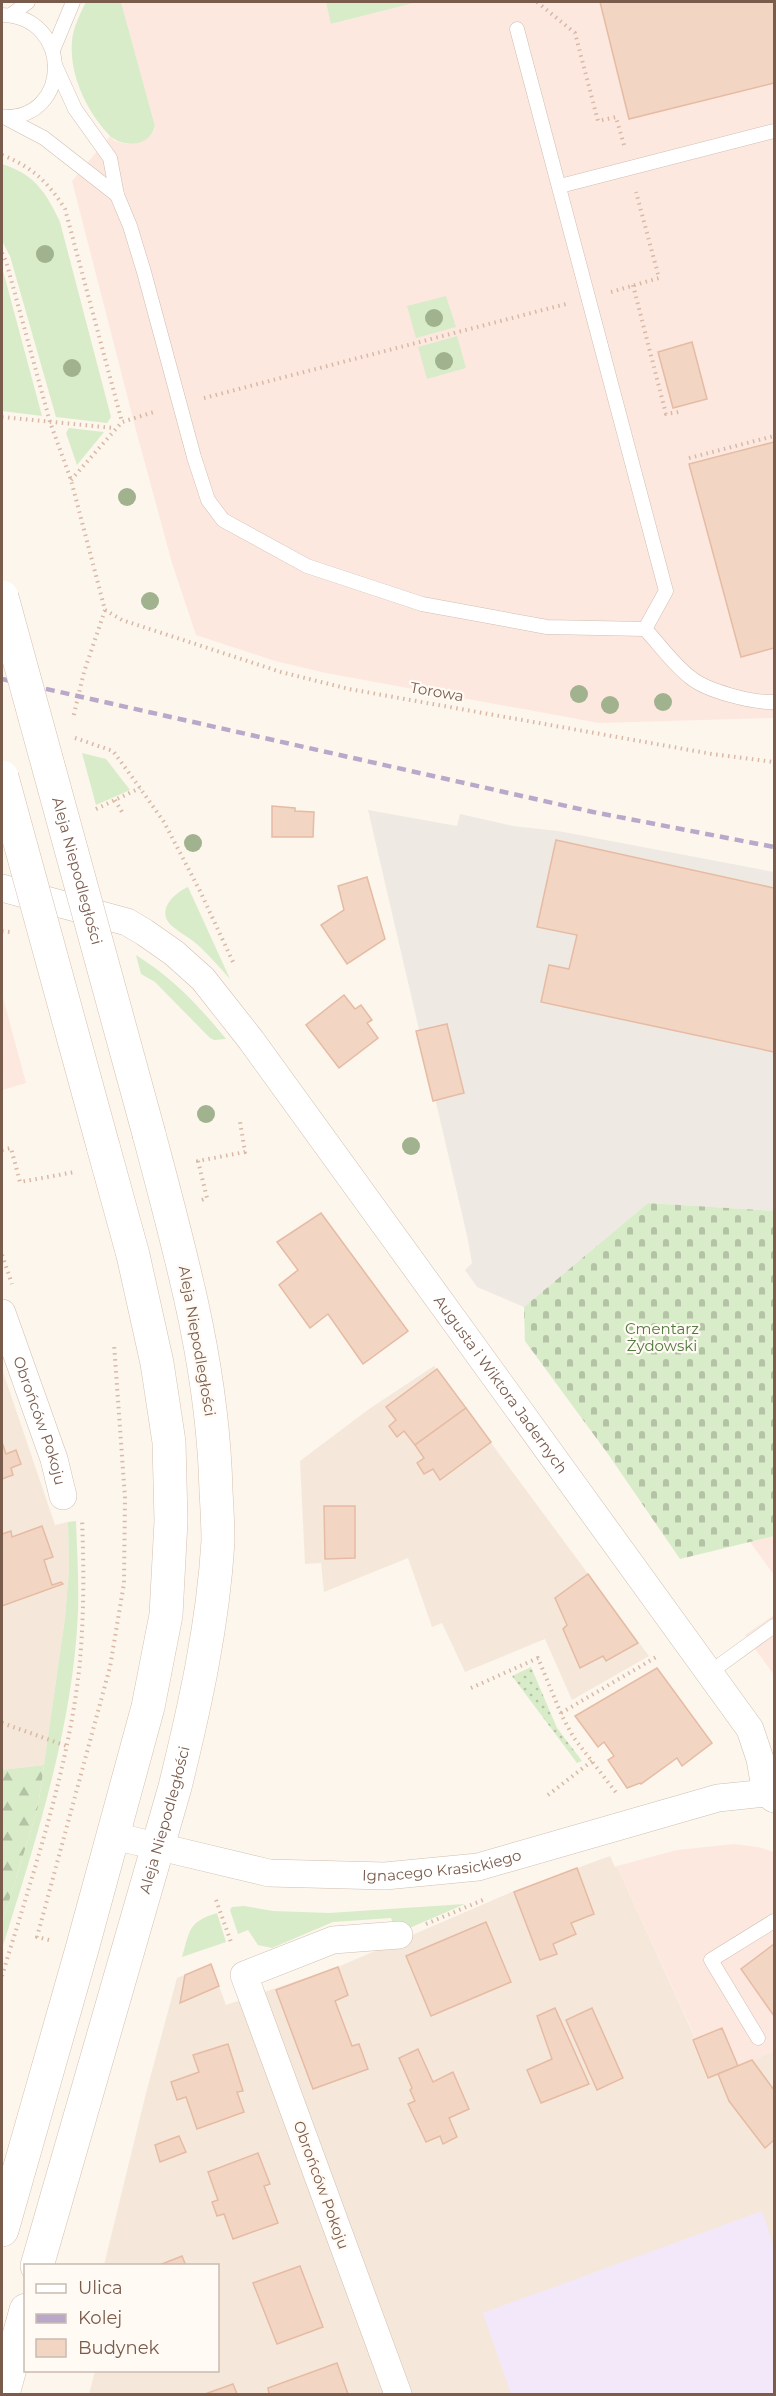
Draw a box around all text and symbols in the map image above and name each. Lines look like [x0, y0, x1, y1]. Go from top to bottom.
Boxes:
street label: Torowa [409, 677, 465, 706]
street label: Aleja Niepodległości [48, 795, 107, 947]
street label: Aleja Niepodległości [175, 1264, 220, 1418]
street label: Augusta i Wiktora Jadernych [430, 1291, 572, 1477]
park label: Cmentarz Żydowski [625, 1319, 699, 1355]
street label: Obrońców Pokoju [9, 1353, 70, 1487]
street label: Aleja Niepodległości [135, 1744, 194, 1896]
street label: Ignacego Krasickiego [362, 1845, 523, 1885]
street label: Obrońców Pokoju [289, 2118, 353, 2251]
legend [24, 2264, 219, 2372]
text: Ulica [78, 2277, 123, 2299]
text: Kolej [78, 2307, 122, 2329]
text: Budynek [78, 2337, 160, 2359]

